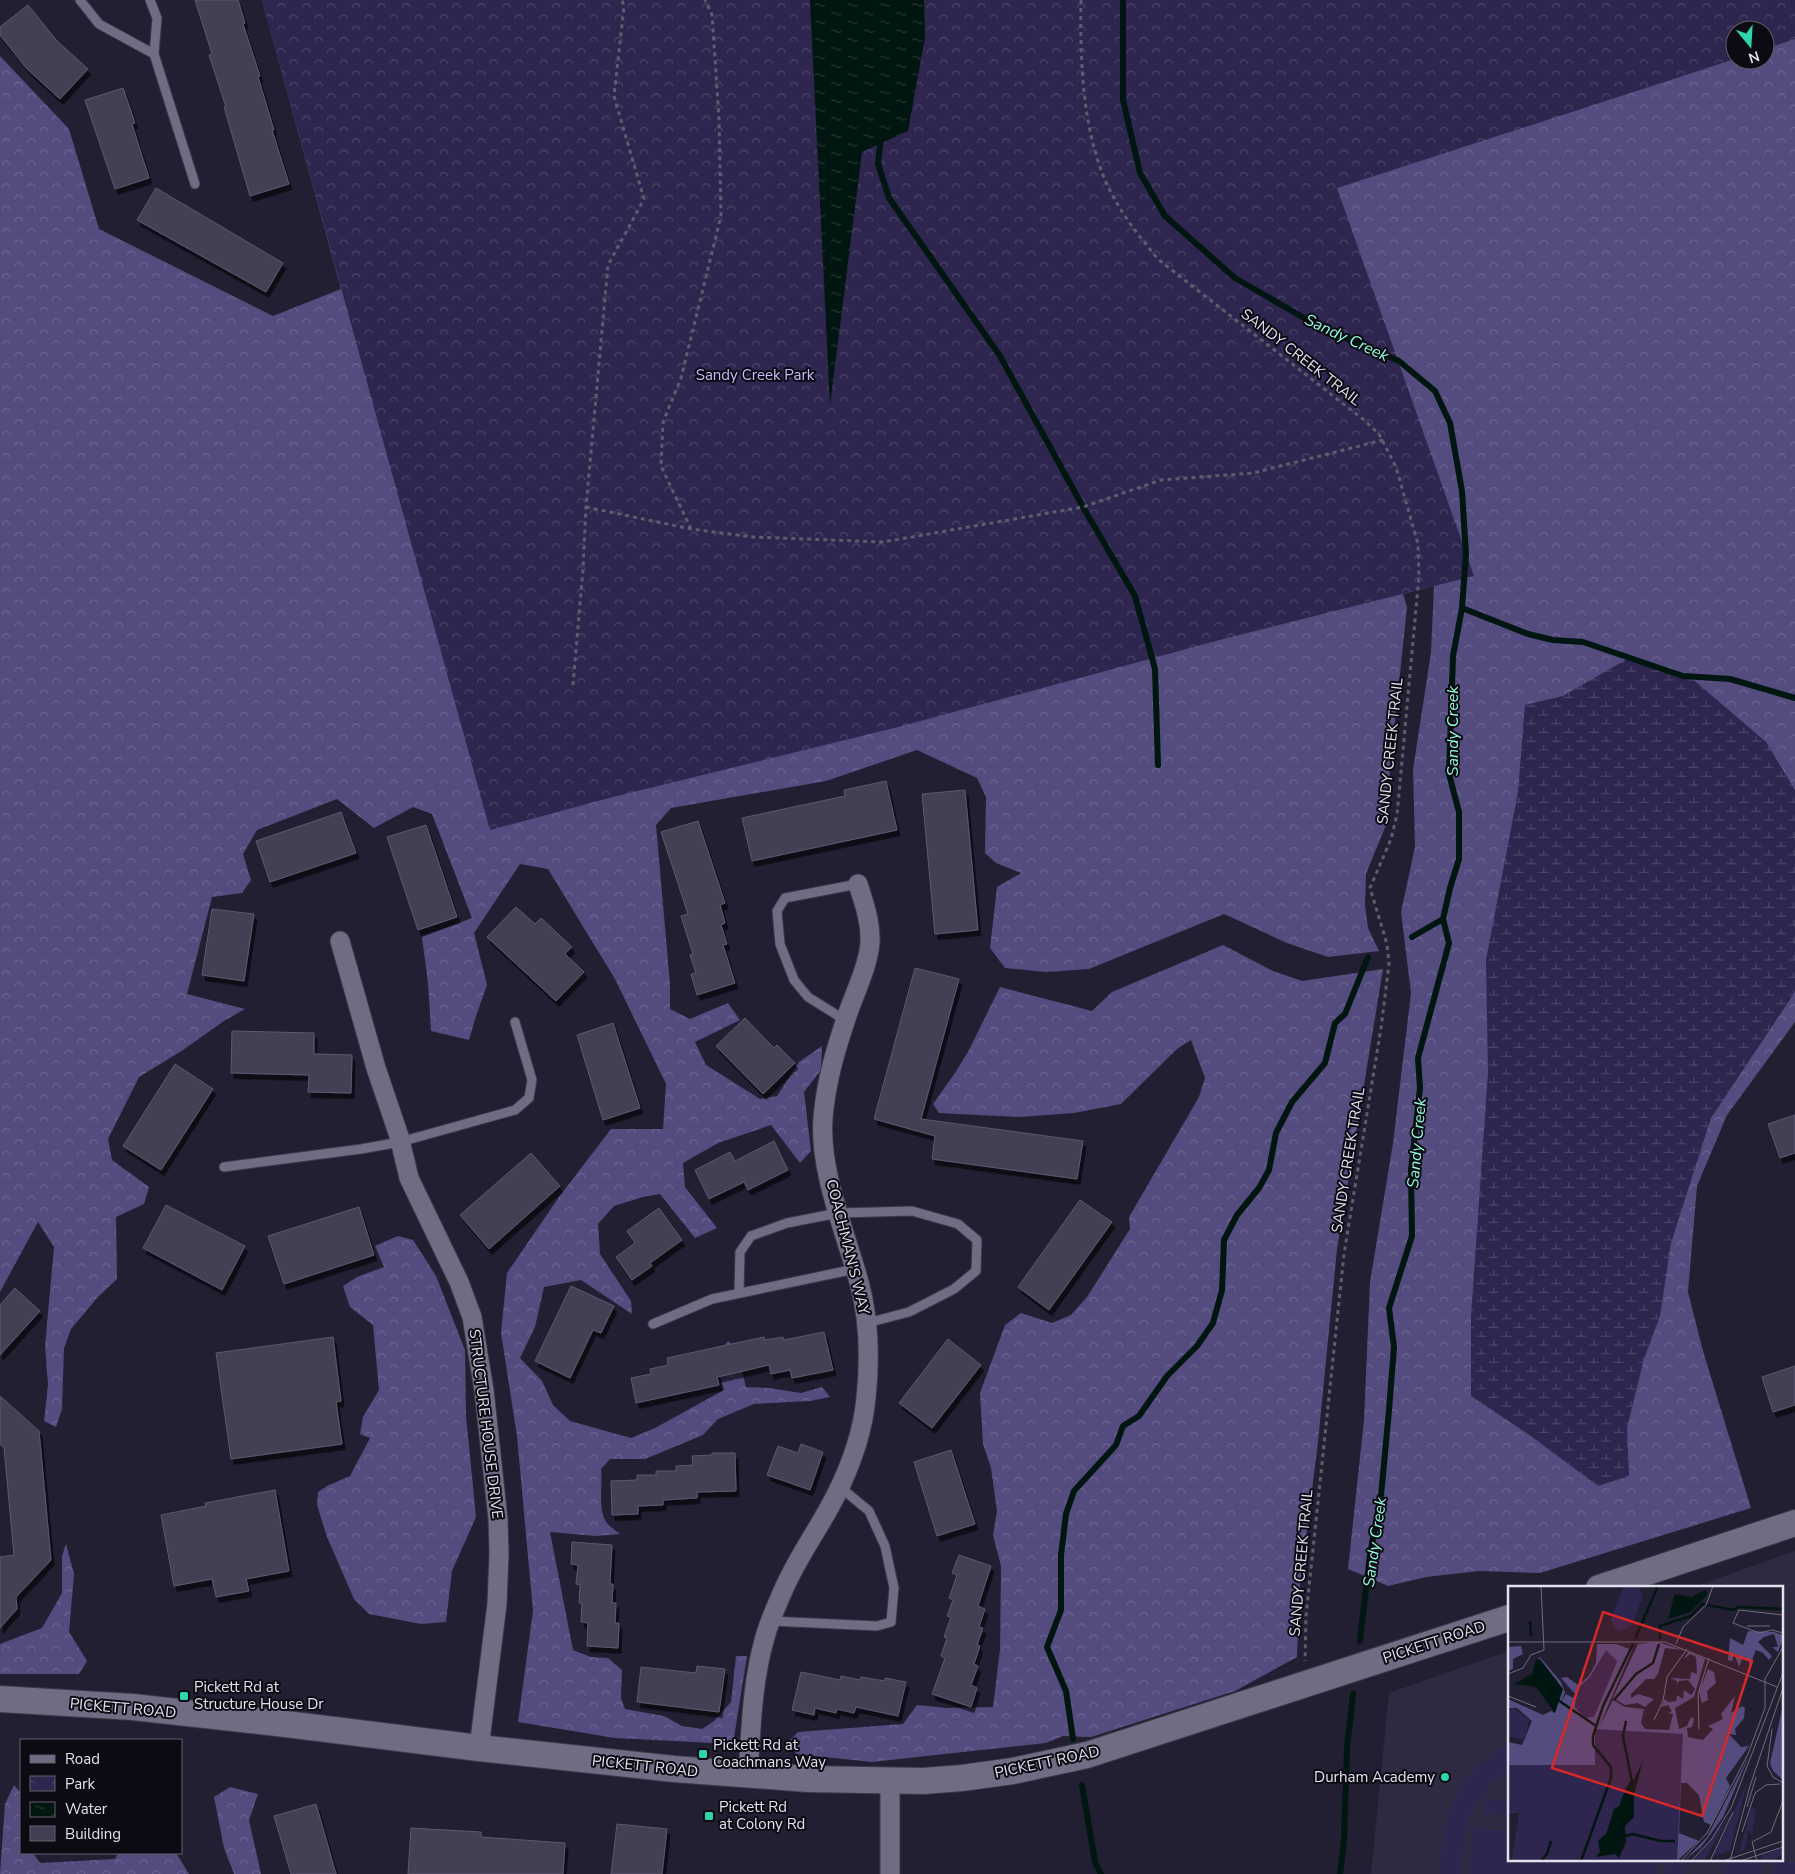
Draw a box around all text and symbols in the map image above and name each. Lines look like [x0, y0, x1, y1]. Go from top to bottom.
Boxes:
north arrow [1725, 20, 1775, 70]
text: N [1746, 46, 1762, 68]
street label: SANDY CREEK TRAIL [1237, 304, 1365, 410]
water label: Sandy Creek [1301, 309, 1393, 367]
park label: Sandy Creek Park [696, 365, 815, 385]
street label: SANDY CREEK TRAIL [1372, 677, 1408, 825]
water label: Sandy Creek [1442, 685, 1464, 776]
street label: SANDY CREEK TRAIL [1327, 1086, 1369, 1234]
water label: Sandy Creek [1402, 1096, 1432, 1189]
street label: COACHMAN'S WAY [821, 1177, 875, 1318]
street label: STRUCTURE HOUSE DRIVE [464, 1328, 508, 1520]
street label: SANDY CREEK TRAIL [1285, 1489, 1317, 1637]
water label: Sandy Creek [1358, 1495, 1392, 1588]
inset map [1508, 1586, 1782, 1862]
street label: PICKETT ROAD [1380, 1616, 1488, 1668]
place label: Pickett Rd at Structure House Dr [194, 1677, 324, 1714]
marker: Pickett Rd at Structure House Dr [178, 1690, 190, 1702]
street label: PICKETT ROAD [69, 1693, 177, 1723]
place label: Pickett Rd at Coachmans Way [713, 1735, 826, 1772]
legend [20, 1739, 182, 1854]
street label: PICKETT ROAD [993, 1741, 1101, 1783]
marker: Pickett Rd at Coachmans Way [697, 1748, 709, 1760]
text: Road [65, 1749, 100, 1769]
street label: PICKETT ROAD [591, 1750, 699, 1782]
place label: Durham Academy [1314, 1767, 1435, 1787]
marker: Durham Academy [1439, 1771, 1451, 1783]
text: Park [65, 1774, 95, 1794]
place label: Pickett Rd at Colony Rd [719, 1797, 805, 1834]
text: Water [65, 1799, 108, 1819]
marker: Pickett Rd at Colony Rd [703, 1810, 715, 1822]
text: Building [65, 1824, 121, 1844]

